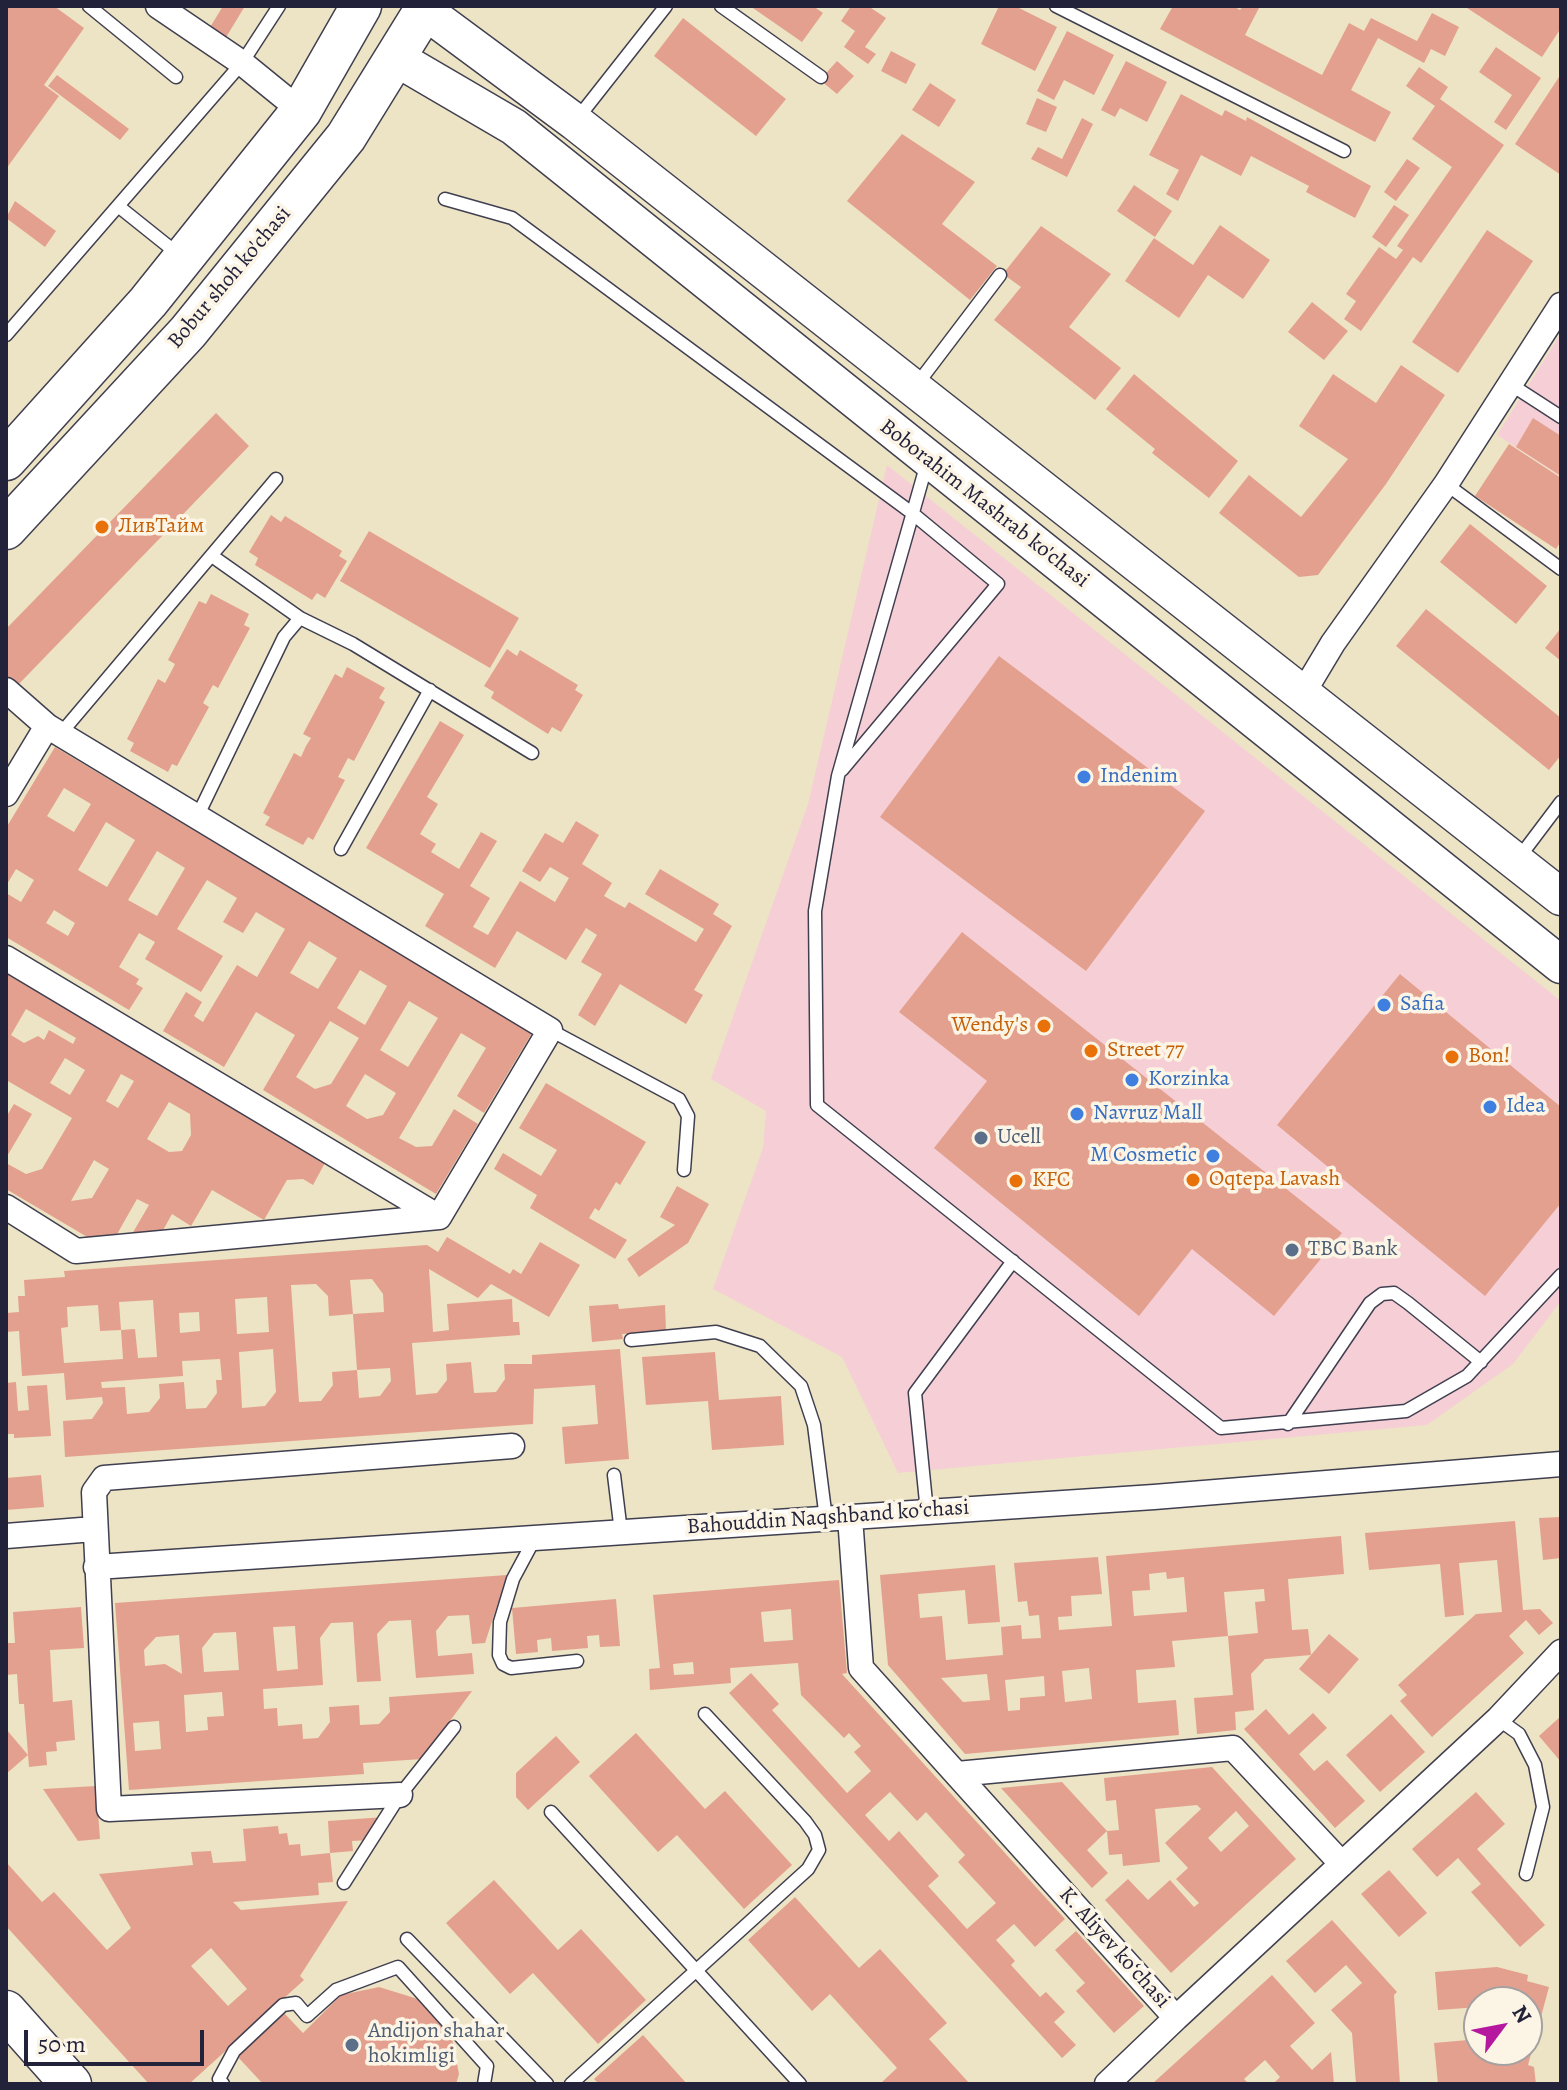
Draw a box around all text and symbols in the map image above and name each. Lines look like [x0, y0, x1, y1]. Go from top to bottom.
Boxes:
street label: Bobur shoh ko'chasi [163, 201, 297, 355]
street label: Boborahim Mashrab ko'chasi [874, 414, 1094, 594]
place label: ЛивТайм [118, 514, 204, 540]
marker: ЛивТайм [93, 518, 111, 536]
place label: Indenim [1100, 764, 1178, 790]
marker: Indenim [1075, 768, 1093, 786]
place label: Safia [1400, 992, 1445, 1018]
marker: Safia [1375, 996, 1393, 1014]
place label: Wendy's [952, 1013, 1028, 1039]
marker: Wendy's [1035, 1017, 1053, 1035]
place label: Street 77 [1107, 1038, 1184, 1064]
marker: Street 77 [1082, 1042, 1100, 1060]
place label: Bon! [1468, 1044, 1510, 1070]
marker: Bon! [1443, 1048, 1461, 1066]
place label: Korzinka [1148, 1067, 1230, 1093]
marker: Korzinka [1123, 1071, 1141, 1089]
place label: Idea [1506, 1094, 1545, 1120]
marker: Idea [1481, 1098, 1499, 1116]
place label: Navruz Mall [1093, 1101, 1202, 1127]
marker: Navruz Mall [1068, 1105, 1086, 1123]
place label: Ucell [997, 1125, 1041, 1151]
marker: Ucell [972, 1129, 990, 1147]
place label: M Cosmetic [1090, 1143, 1197, 1169]
marker: M Cosmetic [1204, 1147, 1222, 1165]
place label: Oqtepa Lavash [1209, 1167, 1340, 1193]
place label: KFC [1032, 1168, 1071, 1194]
marker: Oqtepa Lavash [1184, 1171, 1202, 1189]
marker: KFC [1007, 1172, 1025, 1190]
place label: TBC Bank [1308, 1237, 1398, 1263]
marker: TBC Bank [1283, 1241, 1301, 1259]
street label: Bahouddin Naqshband koʻchasi [686, 1495, 970, 1541]
street label: K. Aliyev koʻchasi [1053, 1882, 1175, 2014]
north arrow [1463, 1986, 1543, 2066]
text: N [1505, 2000, 1539, 2029]
scale bar [28, 2014, 208, 2064]
place label: Andijon shahar hokimligi [368, 2019, 505, 2070]
text: 50 m [38, 2028, 86, 2060]
marker: Andijon shahar hokimligi [343, 2036, 361, 2054]

